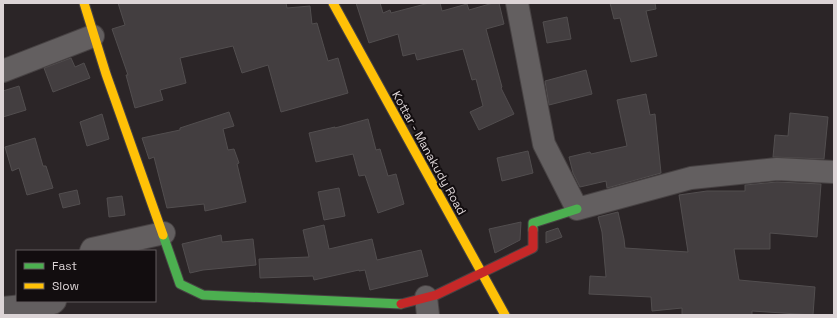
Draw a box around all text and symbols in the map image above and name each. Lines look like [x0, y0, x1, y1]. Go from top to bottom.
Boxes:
street label: Kottar - Manakudy Road [388, 88, 470, 218]
legend [16, 250, 156, 302]
text: Fast [52, 258, 77, 274]
text: Slow [52, 278, 79, 294]

